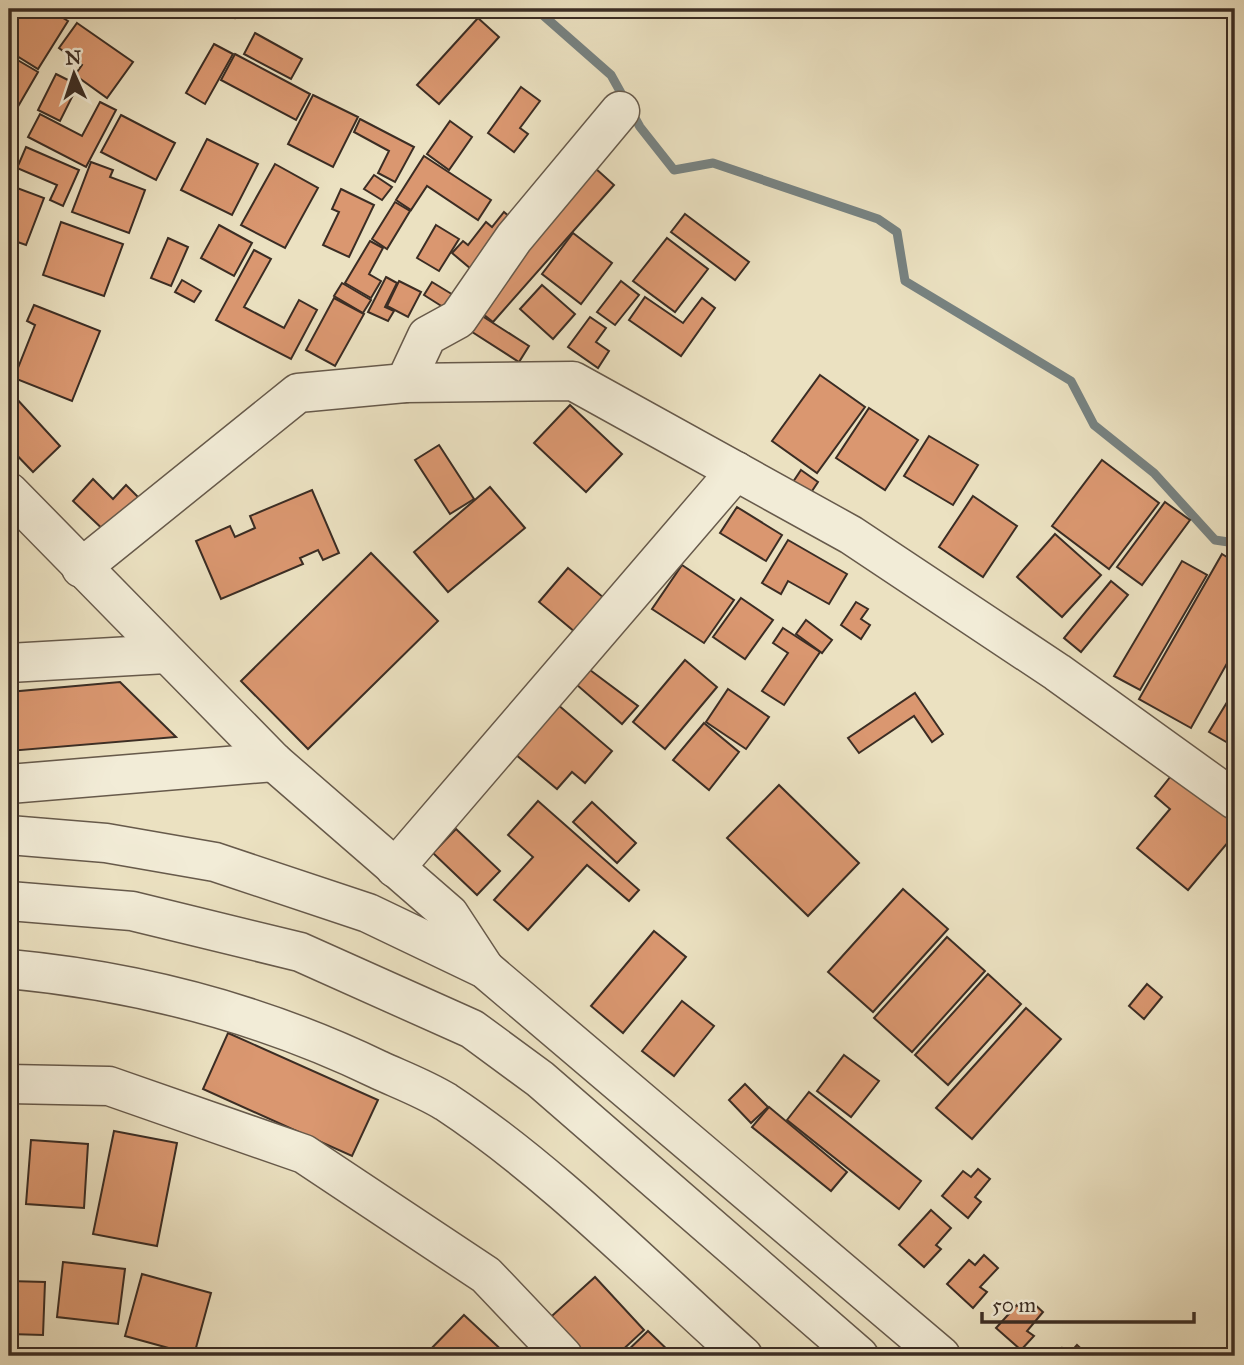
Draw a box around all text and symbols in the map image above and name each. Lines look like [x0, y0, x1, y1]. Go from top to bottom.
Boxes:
north arrow [38, 38, 108, 108]
text: N [64, 46, 82, 69]
scale bar [982, 1281, 1193, 1325]
text: 50 m [992, 1292, 1037, 1318]

